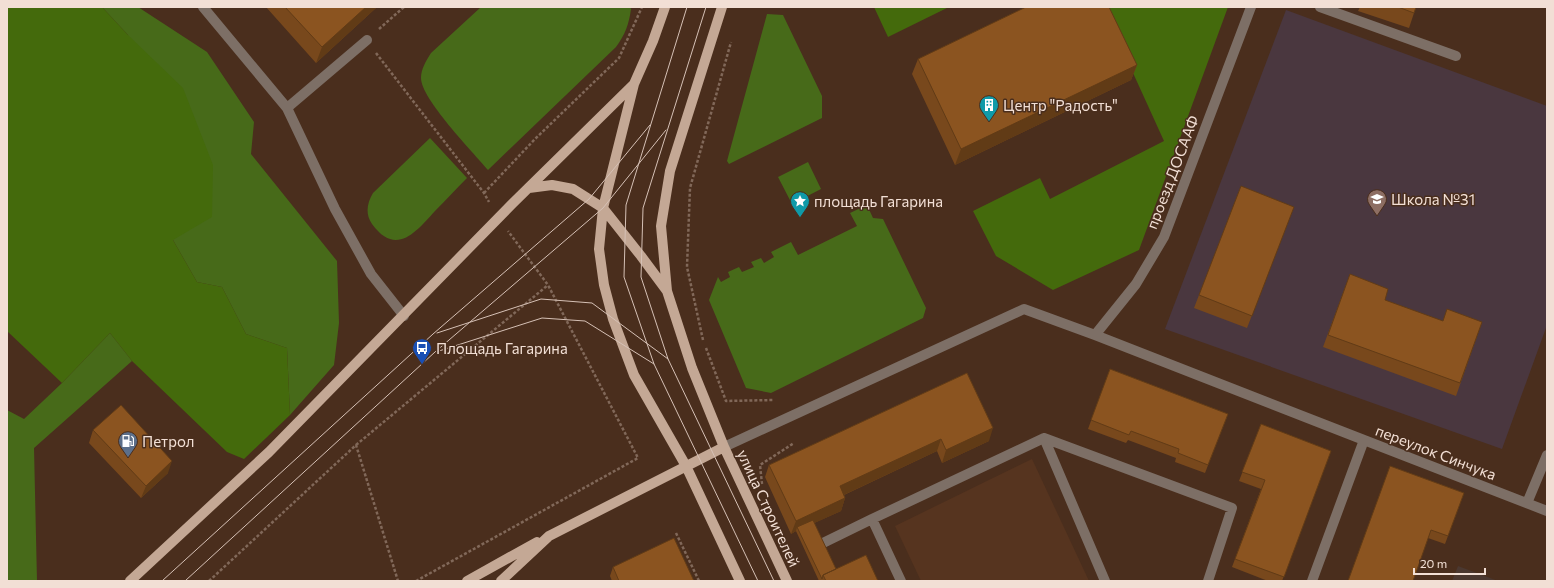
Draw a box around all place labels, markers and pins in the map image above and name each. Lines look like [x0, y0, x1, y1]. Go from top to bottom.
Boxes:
building icon: Центр "Радость" [978, 94, 1000, 122]
place label: Центр "Радость" [1003, 96, 1118, 114]
school or university icon: Школа №31 [1366, 188, 1388, 216]
place icon: площадь Гагарина [789, 190, 811, 218]
place label: Школа №31 [1391, 190, 1475, 208]
place label: площадь Гагарина [814, 192, 943, 210]
bus stop icon: Площадь Гагарина [411, 337, 433, 365]
place label: Площадь Гагарина [436, 339, 568, 357]
fuel station icon: Петрол [117, 430, 139, 458]
place label: Петрол [142, 432, 194, 450]

